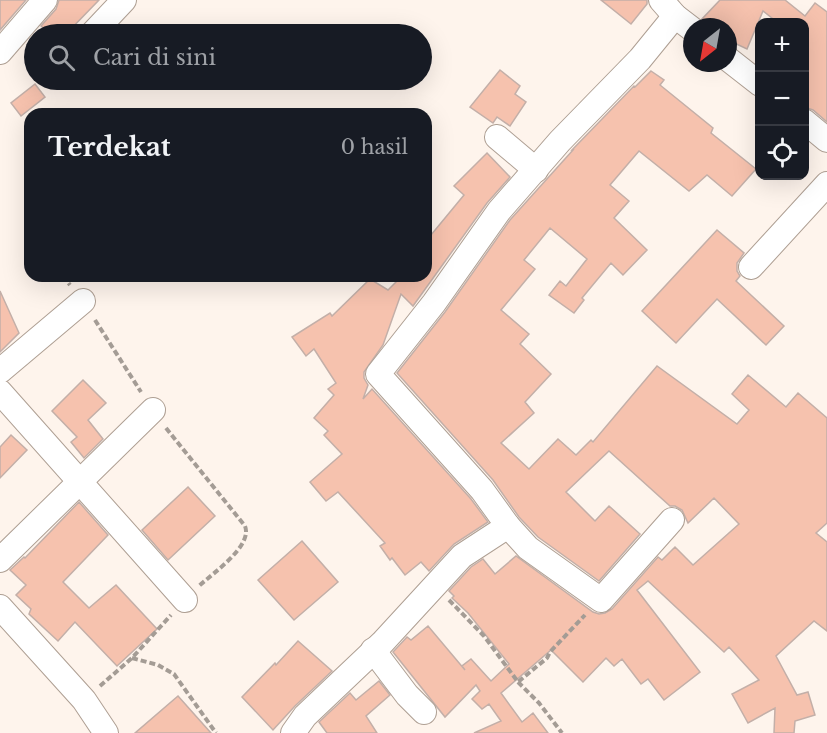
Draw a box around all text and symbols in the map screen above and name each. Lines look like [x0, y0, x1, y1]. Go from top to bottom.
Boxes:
north arrow [683, 18, 737, 72]
map controls [755, 18, 809, 180]
button: + [755, 18, 809, 72]
search box [24, 24, 432, 90]
icon: search [45, 41, 78, 74]
text: Cari di sini [93, 44, 216, 71]
button: − [755, 72, 809, 126]
button: locate [755, 126, 809, 180]
text: Terdekat [48, 131, 171, 163]
text: 0 hasil [341, 135, 408, 159]

